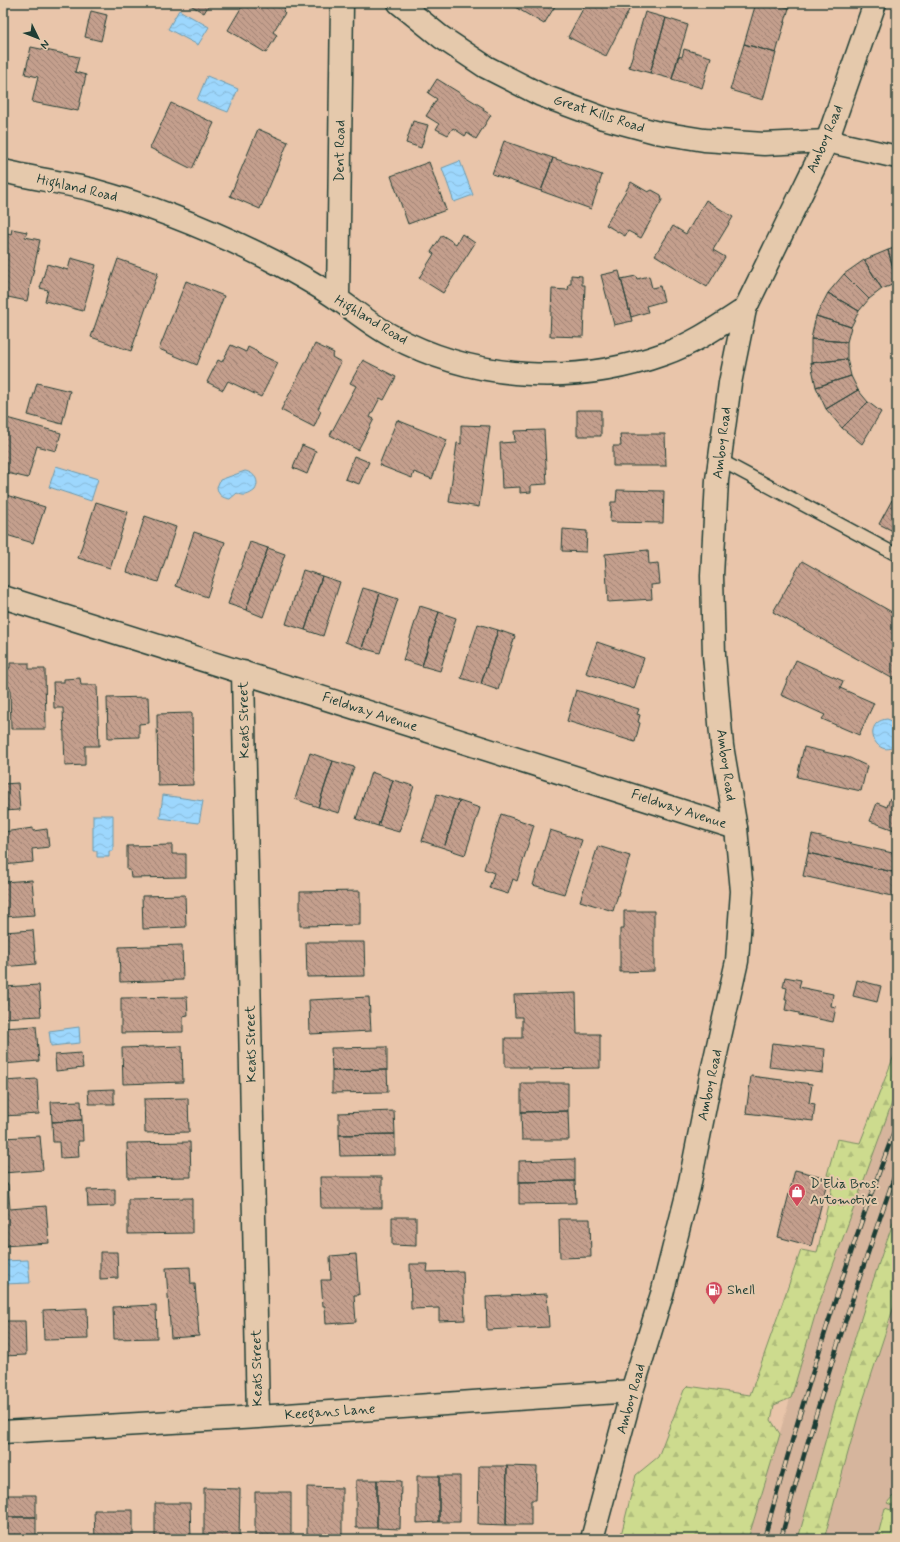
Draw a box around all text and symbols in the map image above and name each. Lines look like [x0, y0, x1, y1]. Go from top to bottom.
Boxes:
north arrow [18, 18, 58, 58]
text: N [37, 37, 52, 52]
street label: Great Kills Road [551, 91, 647, 137]
street label: Amboy Road [803, 102, 847, 176]
street label: Dent Road [330, 120, 350, 182]
street label: Highland Road [34, 170, 119, 208]
street label: Highland Road [330, 291, 411, 351]
street label: Amboy Road [709, 406, 735, 480]
street label: Keats Street [234, 680, 254, 759]
street label: Fieldway Avenue [320, 688, 420, 736]
street label: Amboy Road [712, 728, 740, 802]
street label: Fieldway Avenue [629, 785, 729, 833]
street label: Keats Street [241, 1004, 261, 1083]
street label: Amboy Road [694, 1048, 726, 1122]
place label: D'Elia Bros. Automotive [810, 1175, 879, 1209]
shop icon: D'Elia Bros. Automotive [787, 1182, 807, 1207]
fuel station icon: Shell [704, 1280, 724, 1305]
place label: Shell [727, 1281, 755, 1299]
street label: Keats Street [247, 1328, 267, 1407]
street label: Amboy Road [612, 1362, 650, 1436]
street label: Keegans Lane [284, 1400, 376, 1426]

